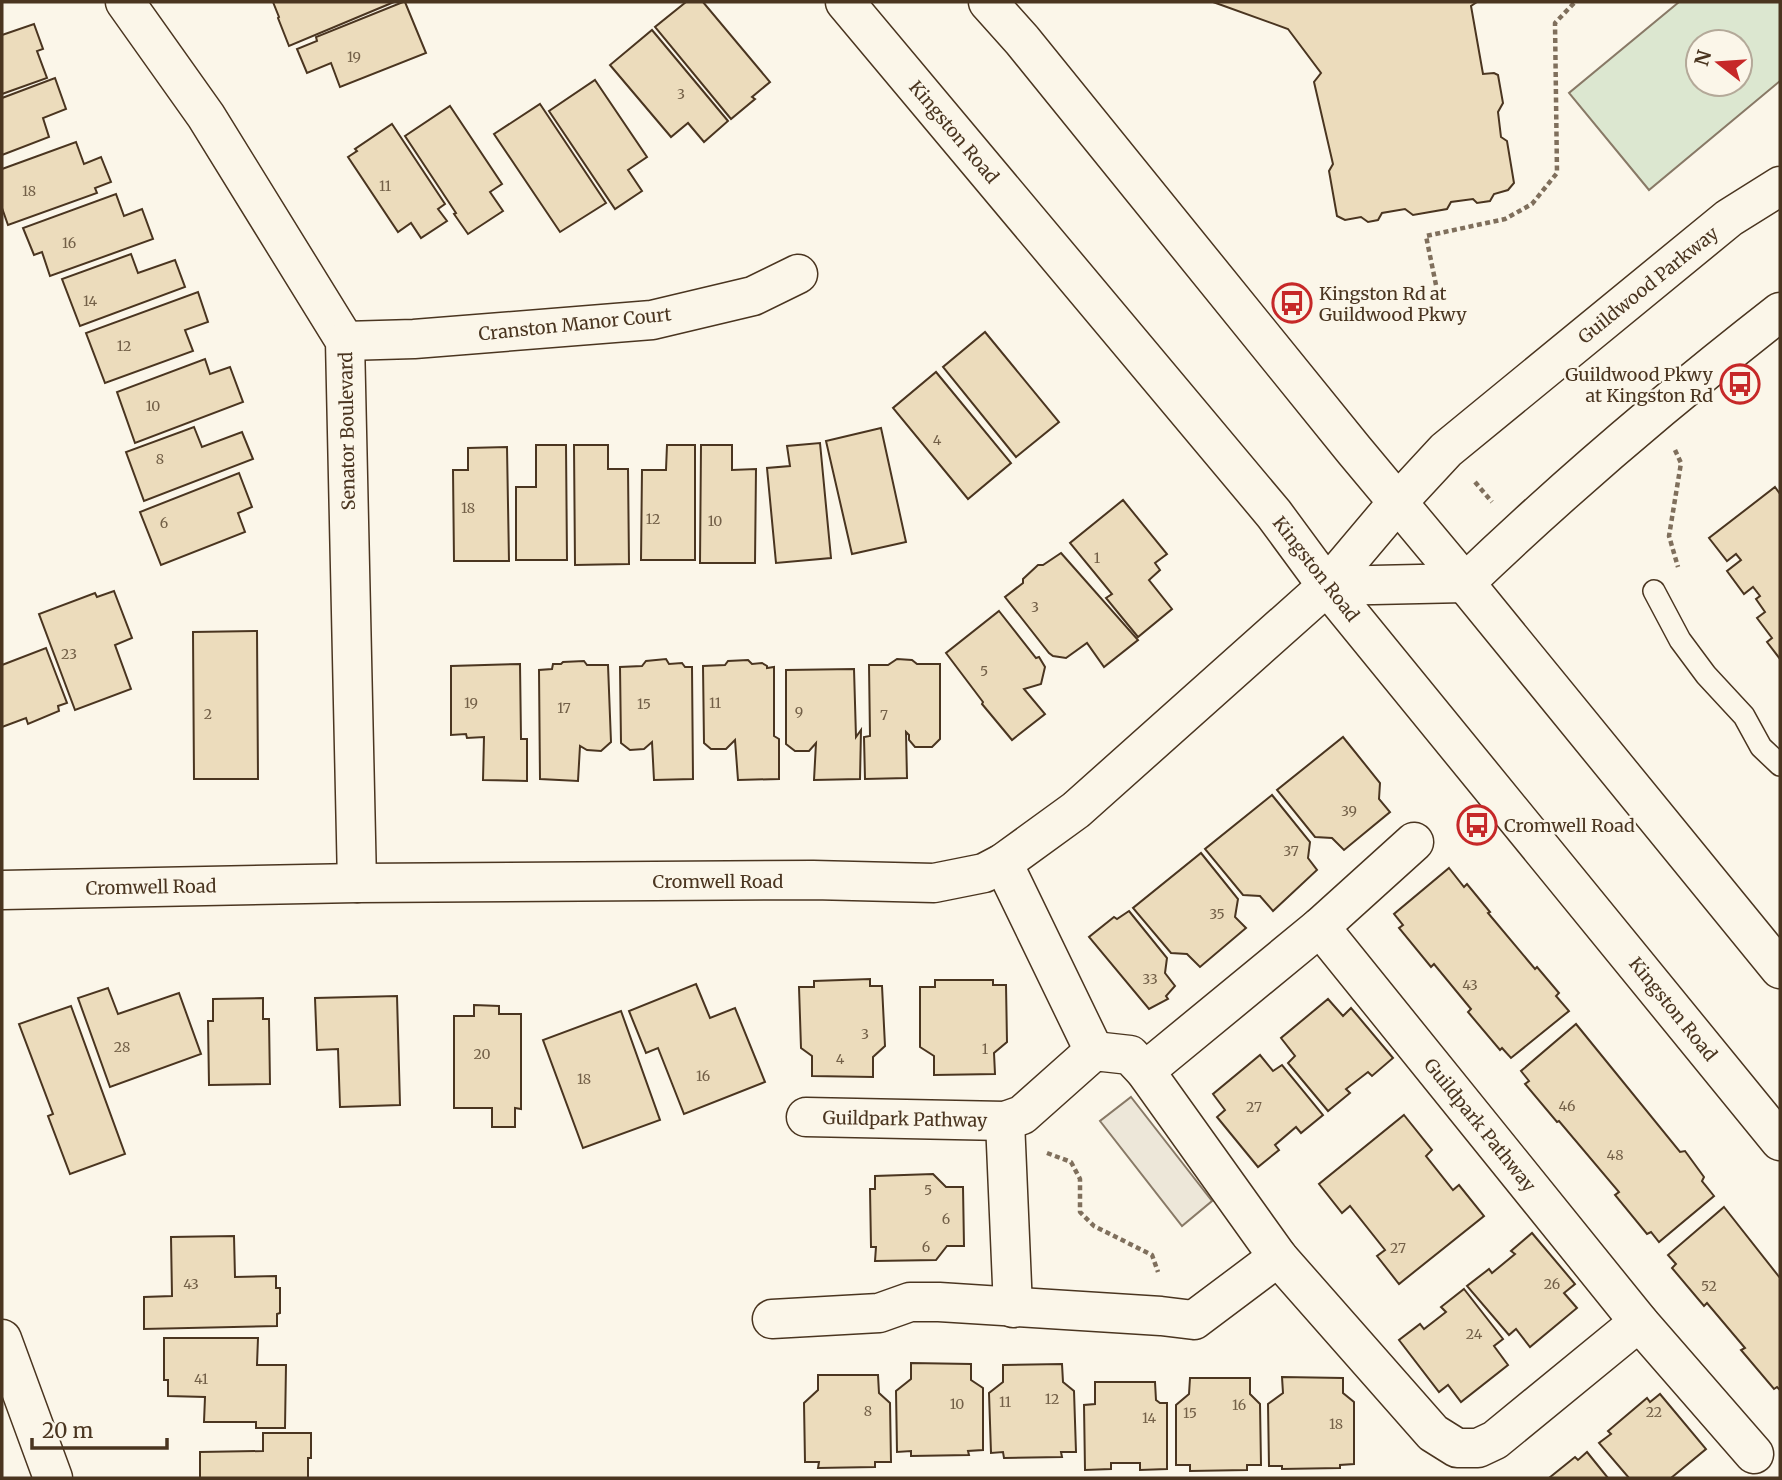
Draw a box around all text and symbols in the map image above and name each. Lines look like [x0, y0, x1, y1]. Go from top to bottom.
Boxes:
north arrow [1684, 28, 1754, 98]
text: N [1689, 47, 1716, 69]
house number: 19 [347, 48, 361, 66]
street label: Kingston Road [904, 76, 1004, 188]
house number: 3 [677, 85, 685, 103]
house number: 11 [379, 177, 391, 195]
house number: 18 [22, 182, 36, 200]
street label: Guildwood Parkway [1573, 221, 1723, 349]
house number: 16 [62, 234, 76, 252]
bus stop icon: Kingston Rd at Guildwood Pkwy [1271, 282, 1313, 324]
place label: Kingston Rd at Guildwood Pkwy [1319, 282, 1467, 326]
house number: 14 [83, 292, 97, 310]
street label: Cranston Manor Court [477, 302, 673, 346]
house number: 12 [117, 337, 131, 355]
street label: Senator Boulevard [334, 351, 360, 511]
place label: Guildwood Pkwy at Kingston Rd [1565, 363, 1714, 407]
bus stop icon: Guildwood Pkwy at Kingston Rd [1719, 363, 1761, 405]
house number: 10 [146, 397, 160, 415]
house number: 4 [933, 431, 942, 449]
house number: 8 [156, 450, 164, 468]
house number: 18 [461, 499, 475, 517]
house number: 12 [646, 510, 660, 528]
house number: 10 [708, 512, 722, 530]
street label: Kingston Road [1268, 512, 1364, 626]
house number: 6 [160, 514, 168, 532]
house number: 1 [1094, 549, 1100, 567]
house number: 3 [1031, 598, 1039, 616]
house number: 23 [61, 645, 77, 663]
house number: 5 [980, 662, 988, 680]
house number: 19 [464, 694, 478, 712]
house number: 11 [709, 694, 721, 712]
house number: 15 [637, 695, 651, 713]
house number: 17 [557, 699, 571, 717]
house number: 9 [795, 703, 803, 721]
house number: 2 [204, 705, 212, 723]
house number: 7 [880, 706, 888, 724]
house number: 39 [1341, 802, 1357, 820]
bus stop icon: Cromwell Road [1456, 804, 1498, 846]
place label: Cromwell Road [1504, 814, 1635, 837]
house number: 37 [1283, 842, 1299, 860]
street label: Cromwell Road [653, 870, 784, 893]
street label: Cromwell Road [85, 874, 217, 900]
house number: 35 [1209, 905, 1225, 923]
street label: Kingston Road [1624, 952, 1722, 1066]
house number: 33 [1142, 970, 1158, 988]
house number: 43 [1462, 976, 1478, 994]
house number: 3 [861, 1025, 869, 1043]
house number: 28 [114, 1038, 130, 1056]
house number: 1 [982, 1040, 988, 1058]
house number: 20 [473, 1045, 491, 1063]
house number: 4 [836, 1050, 845, 1068]
street label: Guildpark Pathway [1419, 1054, 1541, 1197]
house number: 16 [696, 1067, 710, 1085]
house number: 18 [577, 1070, 591, 1088]
house number: 46 [1559, 1097, 1575, 1115]
house number: 27 [1246, 1098, 1262, 1116]
street label: Guildpark Pathway [822, 1106, 988, 1132]
house number: 48 [1607, 1146, 1623, 1164]
house number: 5 [924, 1181, 932, 1199]
house number: 6 [942, 1210, 950, 1228]
house number: 6 [922, 1238, 930, 1256]
house number: 27 [1390, 1239, 1406, 1257]
house number: 43 [183, 1275, 199, 1293]
house number: 26 [1544, 1275, 1560, 1293]
house number: 52 [1701, 1277, 1717, 1295]
house number: 24 [1466, 1325, 1483, 1343]
house number: 41 [194, 1370, 208, 1388]
house number: 12 [1045, 1390, 1059, 1408]
house number: 11 [999, 1393, 1011, 1411]
house number: 10 [950, 1395, 964, 1413]
house number: 16 [1232, 1396, 1246, 1414]
house number: 8 [864, 1402, 872, 1420]
house number: 22 [1646, 1403, 1662, 1421]
house number: 15 [1183, 1404, 1197, 1422]
scale bar [32, 1406, 166, 1450]
house number: 14 [1142, 1409, 1156, 1427]
house number: 18 [1329, 1415, 1343, 1433]
text: 20 m [42, 1417, 94, 1444]

